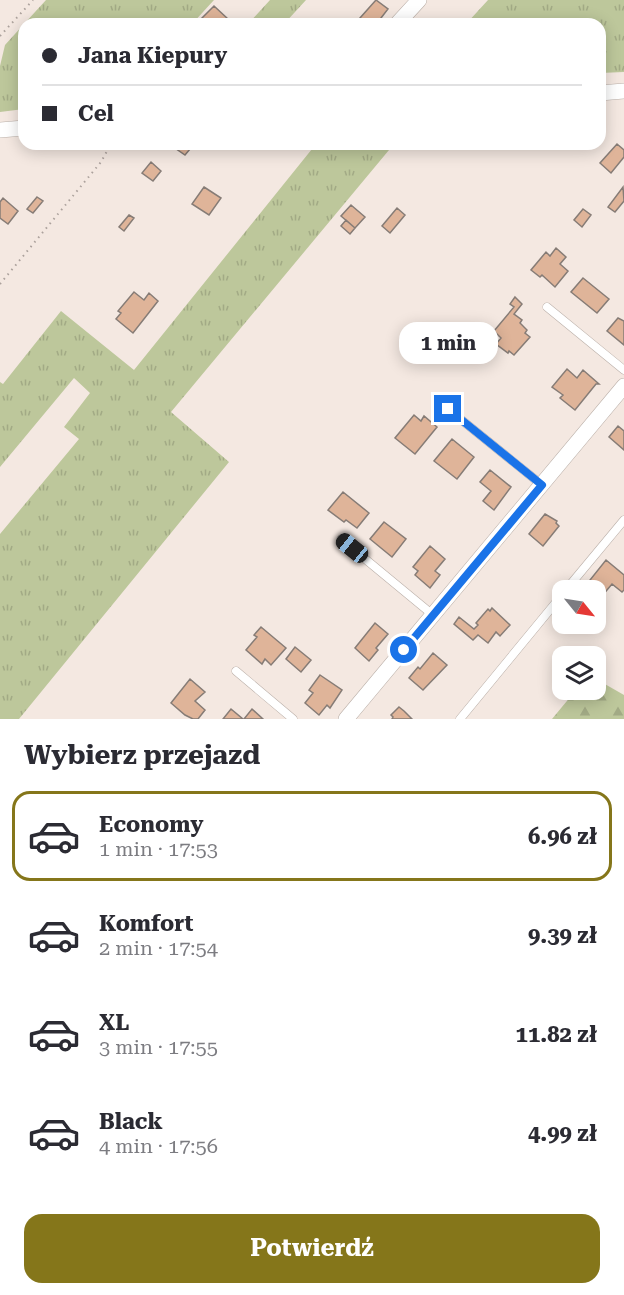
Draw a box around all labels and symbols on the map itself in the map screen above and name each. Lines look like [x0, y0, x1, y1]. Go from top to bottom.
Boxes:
callout: 1 min [398, 322, 498, 364]
route end [434, 395, 461, 422]
car [332, 530, 372, 566]
north arrow [552, 580, 606, 634]
route start [390, 636, 417, 663]

